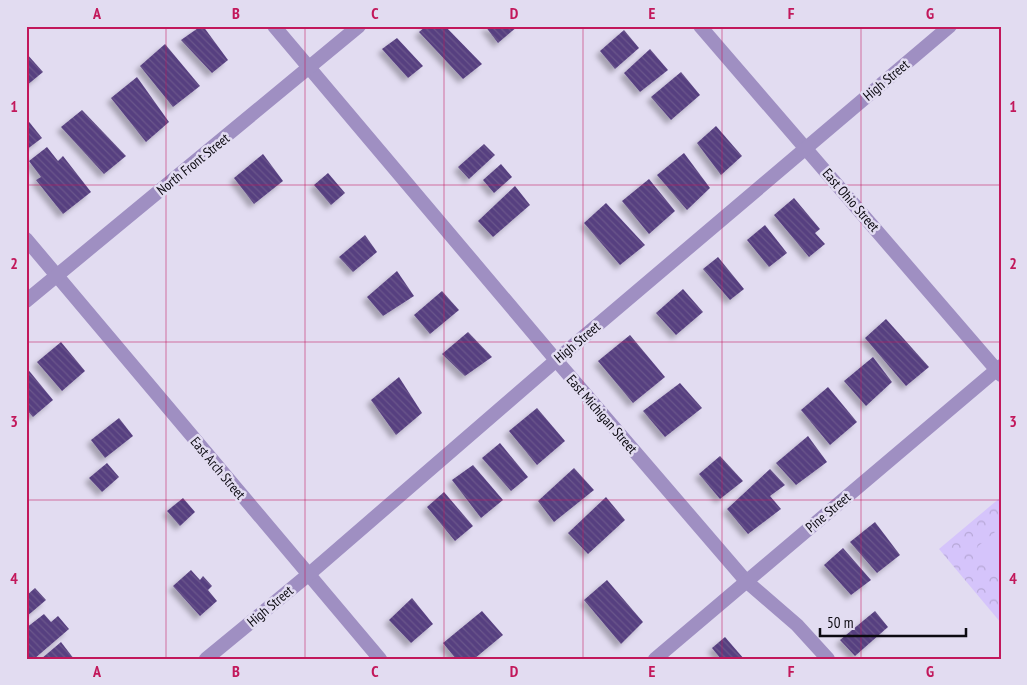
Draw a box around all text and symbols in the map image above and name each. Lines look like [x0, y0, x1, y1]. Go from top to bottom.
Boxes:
text: A [92, 3, 102, 23]
text: B [232, 3, 240, 23]
text: C [371, 3, 379, 23]
text: D [510, 3, 519, 23]
text: E [649, 3, 656, 23]
text: F [788, 3, 795, 23]
text: G [926, 3, 934, 23]
street label: High Street [859, 55, 913, 104]
text: 1 [10, 96, 18, 116]
text: 1 [1009, 96, 1017, 116]
street label: North Front Street [153, 129, 233, 199]
street label: East Ohio Street [819, 165, 883, 235]
text: 2 [10, 253, 18, 273]
text: 2 [1009, 253, 1017, 273]
street label: High Street [550, 317, 604, 366]
street label: East Michigan Street [563, 371, 641, 457]
text: 3 [10, 411, 18, 431]
text: 3 [1009, 411, 1017, 431]
street label: East Arch Street [187, 433, 250, 503]
street label: Pine Street [802, 488, 854, 536]
text: 4 [10, 568, 18, 588]
text: 4 [1009, 568, 1017, 588]
street label: High Street [243, 581, 297, 630]
scale bar [820, 605, 966, 637]
text: 50 m [827, 613, 853, 632]
text: A [92, 661, 102, 681]
text: B [232, 661, 240, 681]
text: C [371, 661, 379, 681]
text: D [510, 661, 519, 681]
text: E [649, 661, 656, 681]
text: F [788, 661, 795, 681]
text: G [926, 661, 934, 681]

